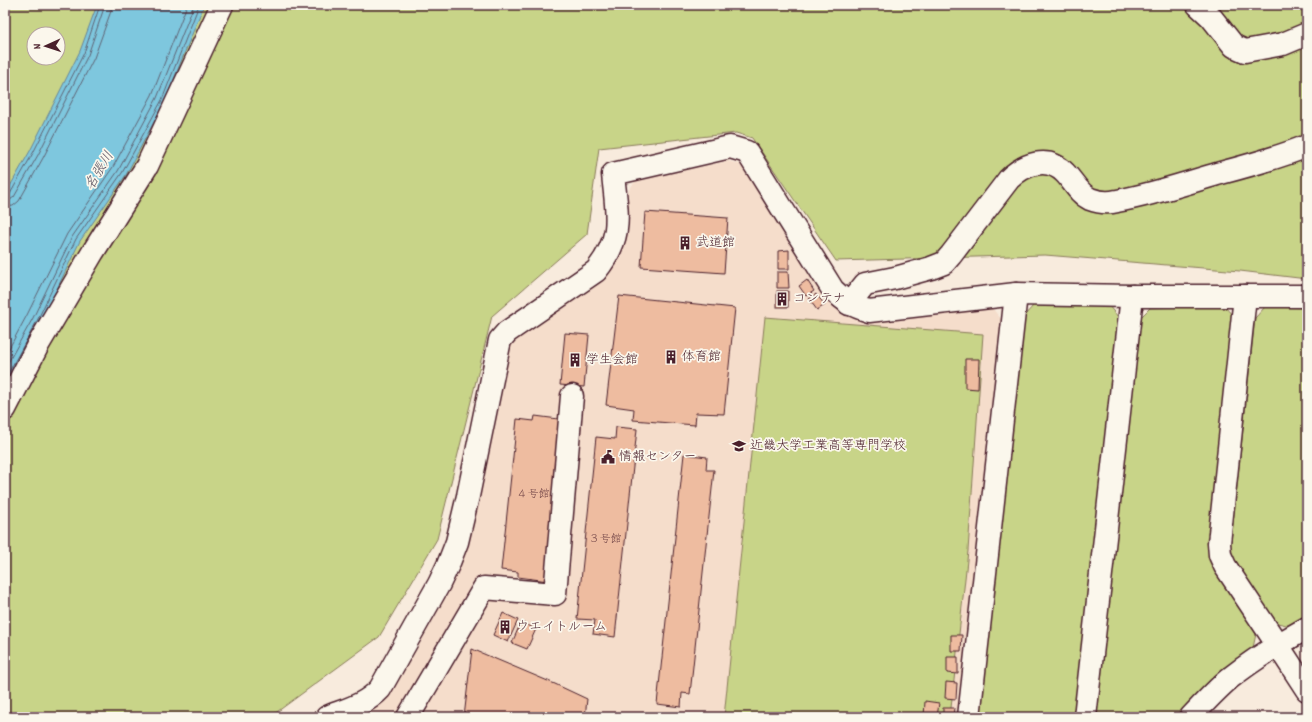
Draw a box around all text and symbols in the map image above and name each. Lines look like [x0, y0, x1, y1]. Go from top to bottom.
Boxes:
north arrow [26, 26, 66, 66]
text: N [30, 43, 46, 50]
water label: 名張川 [81, 148, 119, 194]
place label: 武道館 [696, 234, 735, 253]
building icon: 武道館 [677, 235, 693, 251]
place label: コンテナ [793, 290, 846, 309]
building icon: コンテナ [774, 291, 790, 307]
place label: 体育館 [682, 348, 721, 367]
building icon: 体育館 [663, 349, 679, 365]
place label: 学生会館 [586, 351, 638, 370]
building icon: 学生会館 [567, 352, 583, 368]
place label: 近畿大学工業高等専門学校 [750, 437, 906, 456]
school or university icon: 近畿大学工業高等専門学校 [731, 438, 747, 454]
place label: 情報センター [619, 448, 696, 467]
public building icon: 情報センター [600, 449, 616, 465]
house number: ４号館 [517, 487, 550, 503]
house number: ３号館 [589, 532, 622, 548]
place label: ウエイトルーム [516, 618, 607, 637]
building icon: ウエイトルーム [497, 619, 513, 635]

